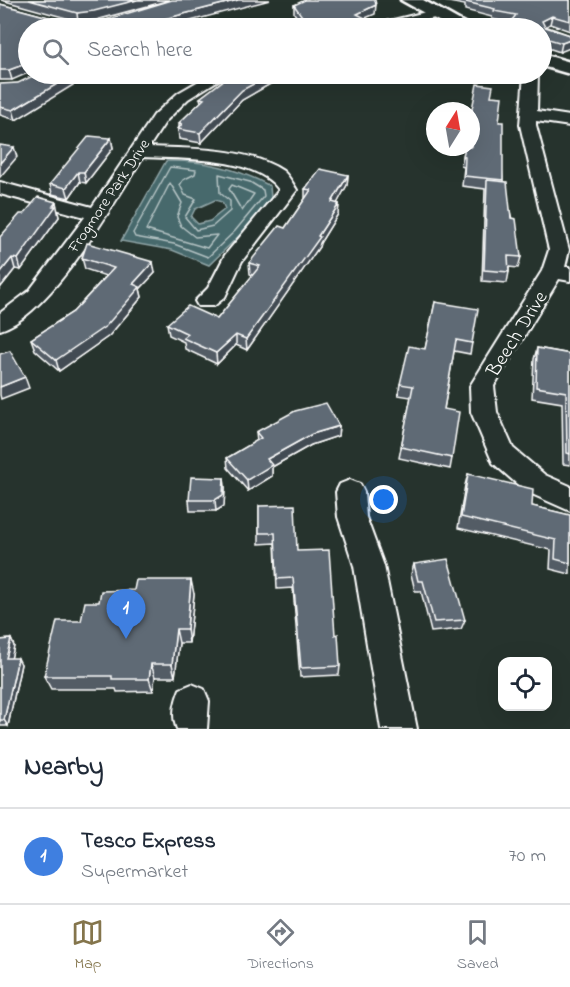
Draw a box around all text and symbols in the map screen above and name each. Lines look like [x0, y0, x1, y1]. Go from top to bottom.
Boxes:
search box [18, 18, 552, 84]
icon: search [39, 35, 72, 68]
text: Search here [87, 35, 192, 67]
north arrow [426, 102, 480, 156]
street label: Frogmore Park Drive [62, 134, 157, 259]
street label: Beech Drive [480, 286, 556, 384]
your location [369, 485, 398, 514]
pin: 1 [106, 590, 146, 639]
map controls [498, 657, 552, 711]
button: locate [498, 657, 552, 711]
text: Nearby [24, 749, 103, 787]
text: Tesco Express [81, 826, 216, 858]
text: 1 [40, 842, 47, 871]
text: 70 m [509, 842, 546, 871]
text: Supermarket [81, 858, 188, 887]
tab: Map [71, 916, 104, 976]
tab: Directions [247, 916, 314, 976]
tab: Saved [457, 916, 499, 976]

